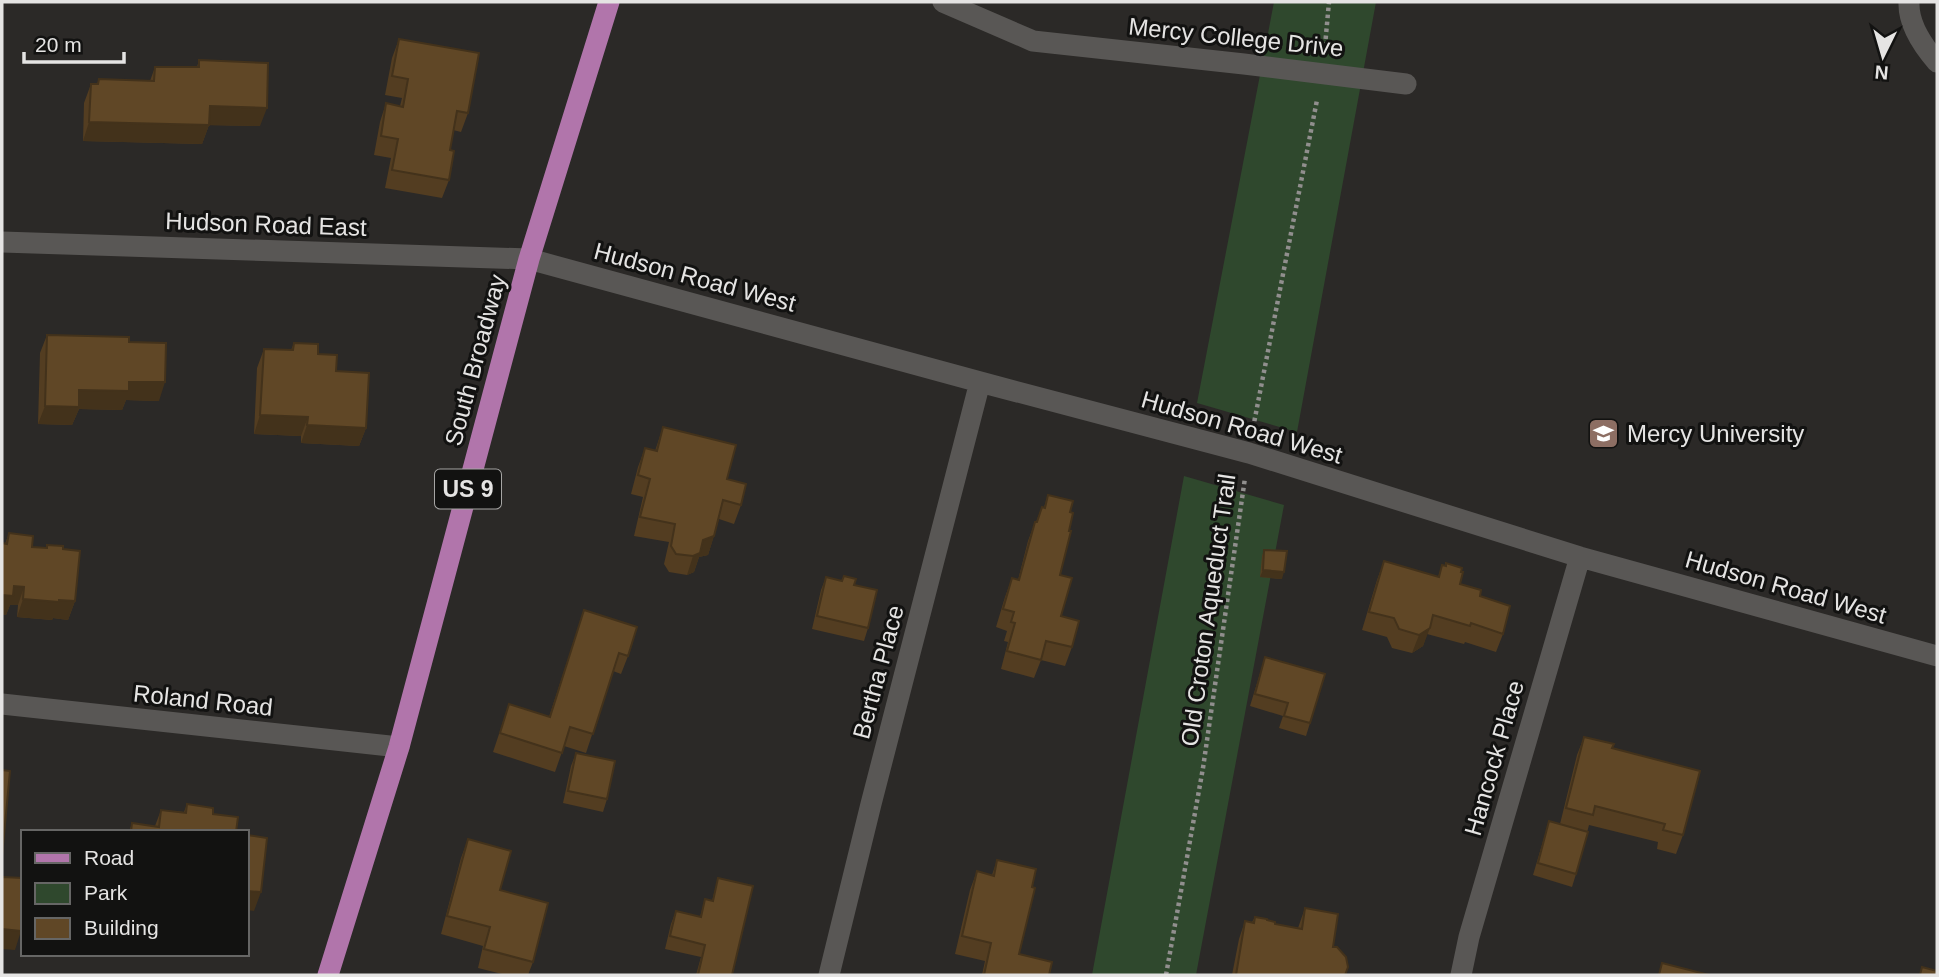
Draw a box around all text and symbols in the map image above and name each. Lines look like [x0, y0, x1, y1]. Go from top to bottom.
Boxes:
street label: Mercy College Drive [1127, 12, 1345, 62]
scale bar [24, 21, 124, 65]
north arrow [1848, 21, 1918, 91]
text: 20 m [35, 33, 82, 56]
text: N [1874, 61, 1889, 83]
street label: Hudson Road East [165, 207, 367, 241]
street label: Hudson Road West [591, 237, 799, 317]
street label: South Broadway [439, 271, 511, 449]
street label: Hudson Road West [1138, 385, 1346, 469]
school or university icon: Mercy University [1587, 416, 1621, 450]
place label: Mercy University [1627, 420, 1804, 447]
road number: US 9 [435, 470, 501, 509]
street label: Old Croton Aqueduct Trail [1176, 472, 1240, 748]
street label: Hudson Road West [1682, 545, 1890, 629]
street label: Bertha Place [847, 602, 909, 742]
street label: Hancock Place [1459, 677, 1529, 839]
street label: Roland Road [132, 679, 274, 721]
legend [21, 830, 248, 956]
text: Road [84, 846, 134, 869]
text: Park [84, 881, 128, 904]
text: Building [84, 916, 159, 939]

